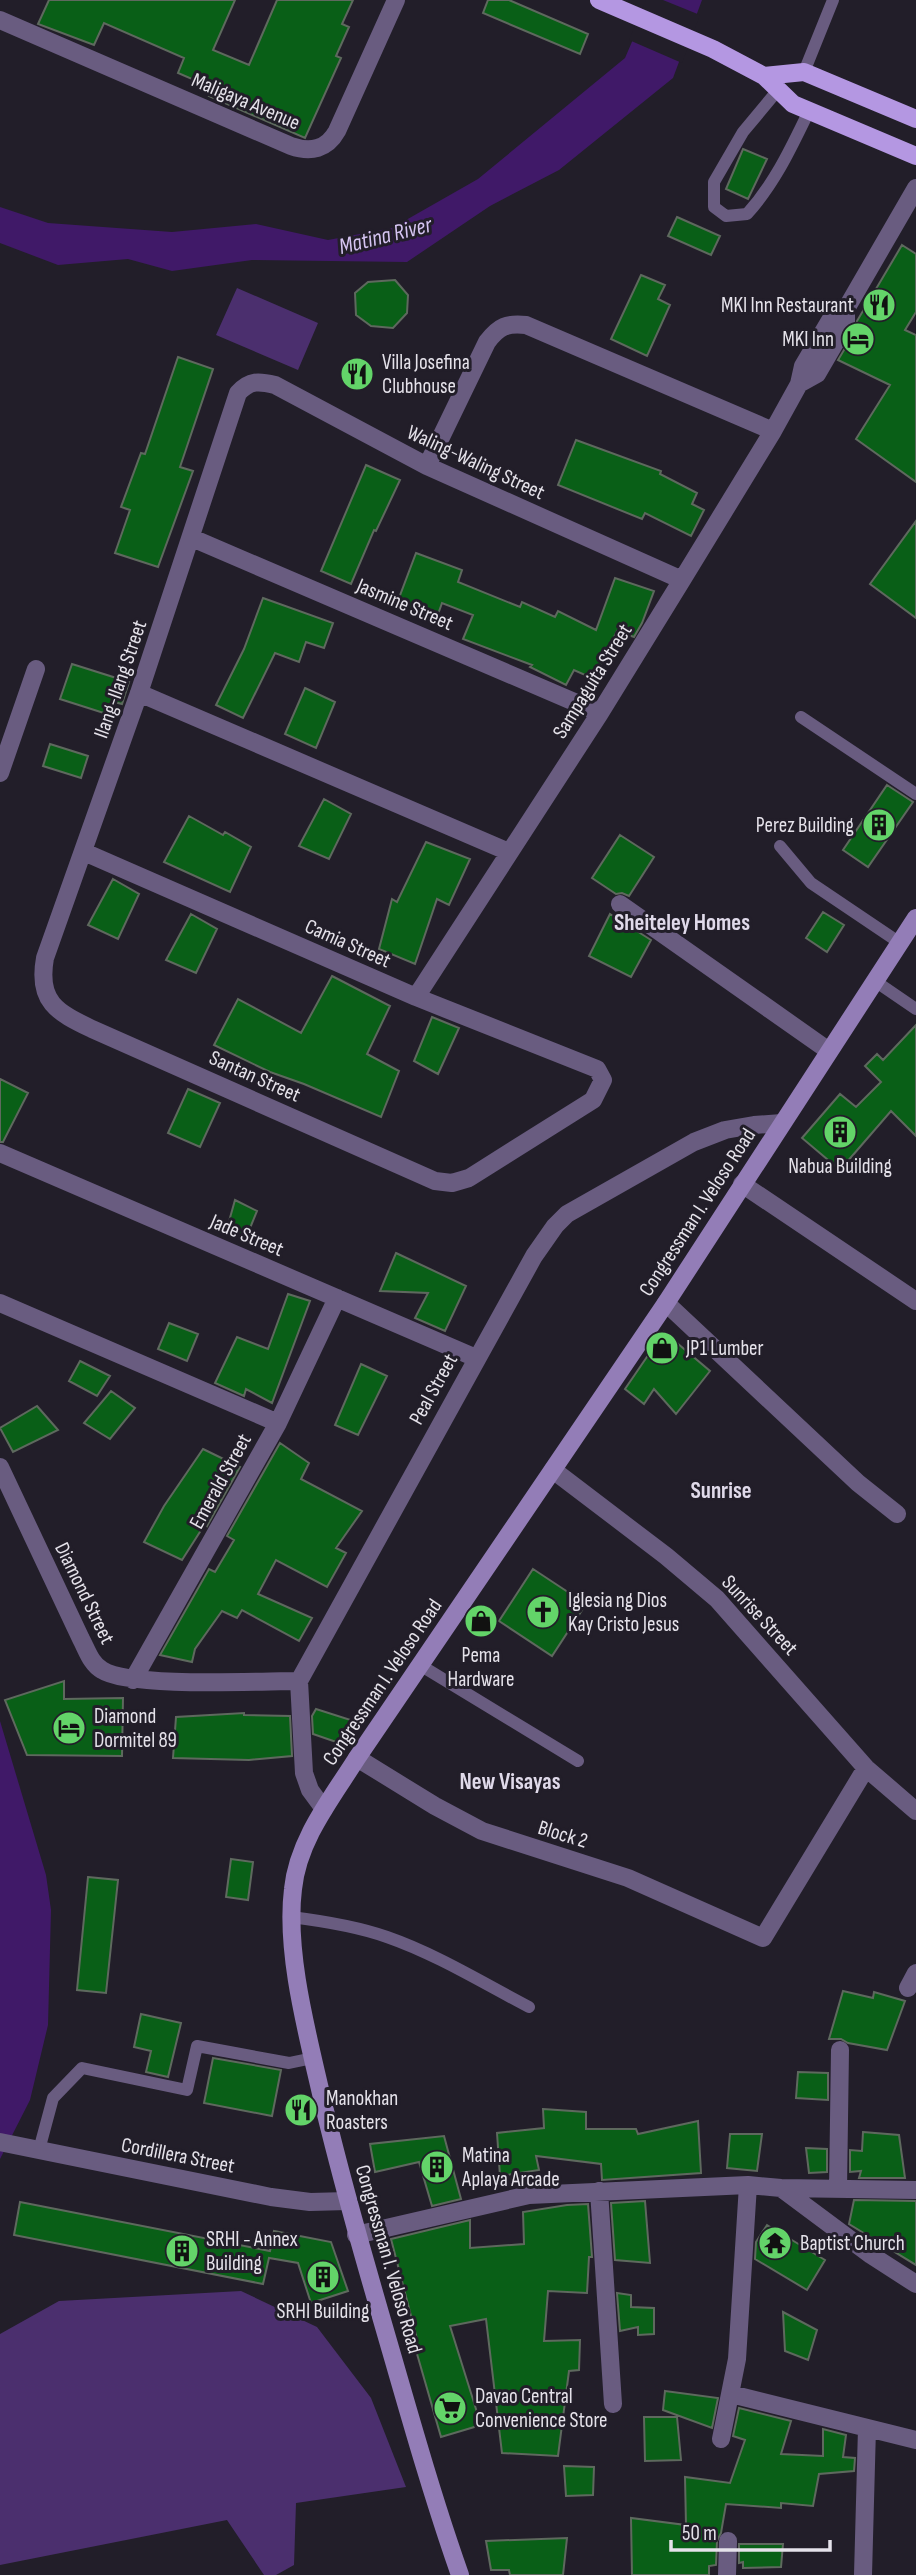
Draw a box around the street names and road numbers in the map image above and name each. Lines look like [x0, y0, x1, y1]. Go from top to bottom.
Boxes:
street label: Maligaya Avenue [188, 67, 304, 136]
street label: Waling-Waling Street [403, 420, 549, 505]
street label: Jasmine Street [352, 573, 457, 636]
street label: Ilang-Ilang Street [89, 617, 152, 741]
street label: Sampaguita Street [547, 619, 638, 743]
street label: Camia Street [301, 914, 394, 973]
street label: Santan Street [205, 1045, 304, 1108]
street label: Congressman I. Veloso Road [634, 1124, 761, 1301]
street label: Jade Street [205, 1208, 287, 1262]
street label: Peal Street [404, 1350, 463, 1429]
street label: Emerald Street [184, 1429, 257, 1533]
street label: Diamond Street [49, 1538, 120, 1648]
street label: Sunrise Street [716, 1570, 803, 1661]
street label: Congressman I. Veloso Road [318, 1594, 447, 1770]
street label: Block 2 [535, 1815, 591, 1854]
street label: Cordillera Street [119, 2132, 237, 2179]
street label: Congressman I. Veloso Road [350, 2162, 427, 2356]

